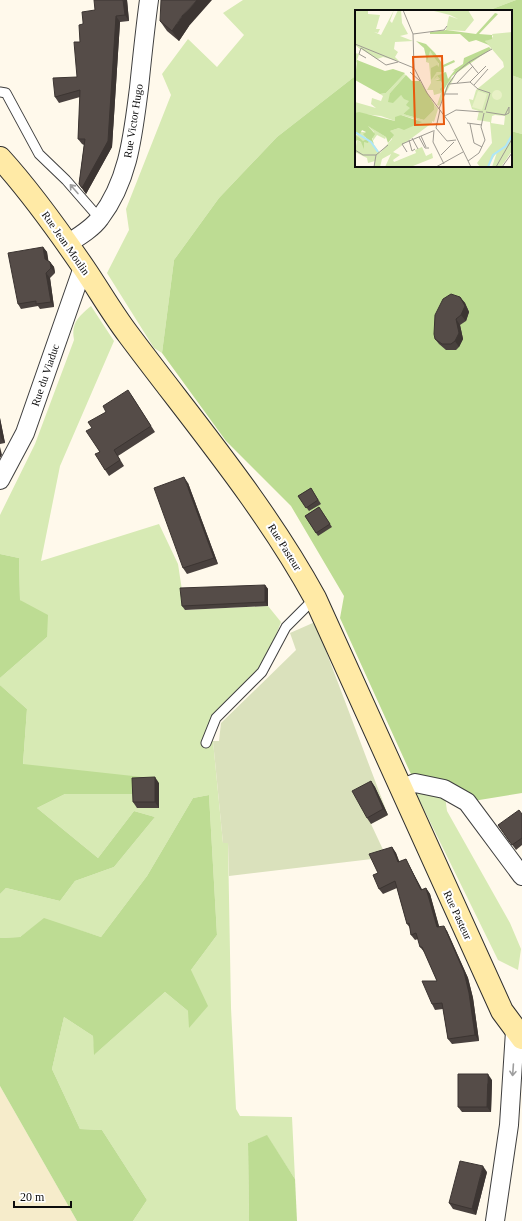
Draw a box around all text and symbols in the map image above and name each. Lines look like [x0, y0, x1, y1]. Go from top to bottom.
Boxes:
inset map [355, 10, 512, 167]
street label: Rue Victor Hugo [121, 83, 145, 159]
one-way arrow [70, 185, 79, 195]
street label: Rue Jean Moulin [40, 209, 93, 278]
street label: Rue du Viaduc [29, 342, 61, 408]
street label: Rue Pasteur [266, 521, 304, 573]
street label: Rue Pasteur [441, 889, 475, 942]
one-way arrow [509, 1063, 516, 1076]
scale bar [14, 1183, 71, 1209]
text: 20 m [20, 1190, 45, 1204]

